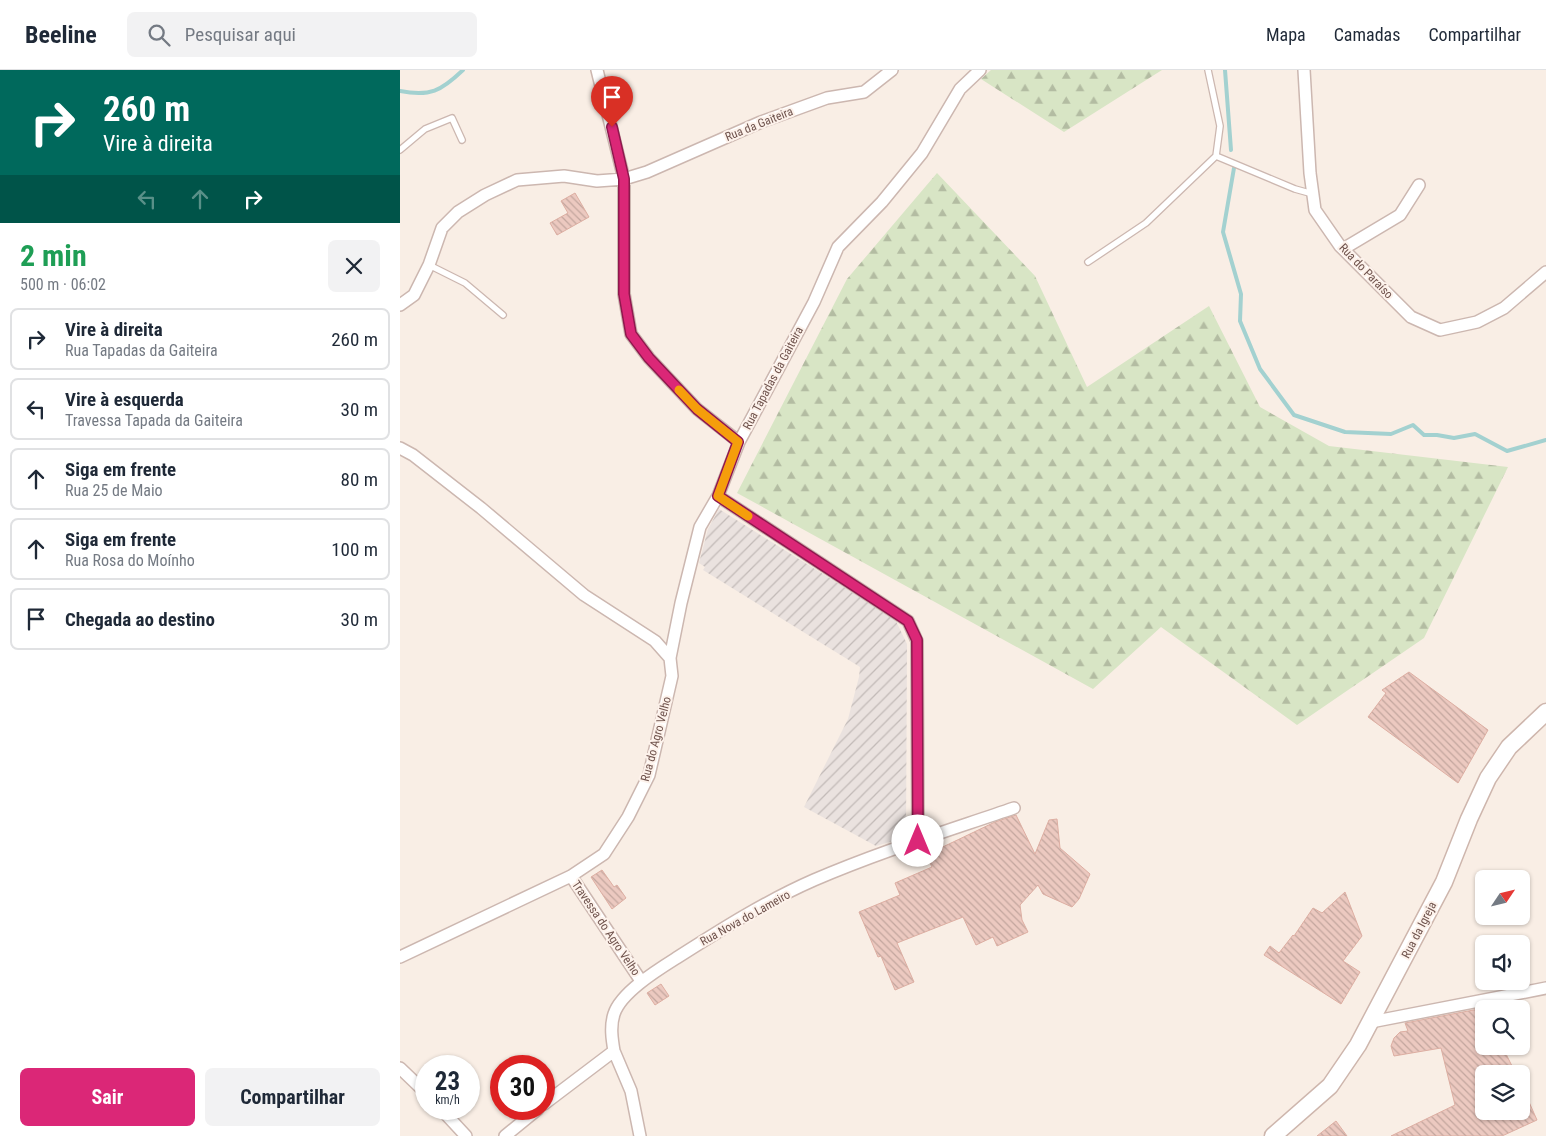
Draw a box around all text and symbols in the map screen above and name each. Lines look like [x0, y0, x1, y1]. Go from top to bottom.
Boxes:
search box [127, 12, 477, 57]
text: Beeline [25, 21, 97, 49]
icon: search [145, 21, 173, 49]
text: Pesquisar aqui [185, 23, 296, 46]
text: Mapa [1266, 24, 1306, 45]
text: Camadas [1334, 24, 1400, 45]
text: Compartilhar [1428, 24, 1521, 45]
pin [591, 76, 633, 127]
icon: arrive [598, 83, 626, 111]
text: 260 m [103, 89, 190, 130]
icon: right [20, 90, 85, 155]
street label: Rua da Gaiteira [723, 104, 795, 144]
text: Vire à direita [103, 131, 213, 156]
icon: left [133, 185, 161, 213]
icon: ahead [186, 185, 214, 213]
icon: right [239, 185, 267, 213]
text: 2 min [20, 238, 87, 273]
button: close [328, 240, 380, 292]
street label: Rua do Paraíso [1336, 241, 1396, 301]
text: 500 m · 06:02 [20, 275, 106, 294]
text: Vire à direita [65, 318, 163, 341]
street label: Rua Tapadas da Gaiteira [740, 324, 806, 432]
icon: right [22, 325, 50, 353]
text: 260 m [331, 328, 378, 351]
text: Rua Tapadas da Gaiteira [65, 341, 218, 360]
text: Vire à esquerda [65, 388, 184, 411]
icon: left [22, 395, 50, 423]
text: 30 m [341, 398, 378, 421]
text: Travessa Tapada da Gaiteira [65, 411, 243, 430]
text: Siga em frente [65, 458, 176, 481]
icon: ahead [22, 465, 50, 493]
text: 80 m [341, 468, 378, 491]
text: Rua 25 de Maio [65, 481, 163, 500]
text: Siga em frente [65, 528, 176, 551]
icon: ahead [22, 535, 50, 563]
text: 100 m [331, 538, 378, 561]
text: Rua Rosa do Moínho [65, 551, 195, 570]
icon: arrive [22, 605, 50, 633]
text: Chegada ao destino [65, 608, 215, 631]
text: 30 m [341, 608, 378, 631]
street label: Rua do Agro Velho [638, 695, 674, 783]
position arrow [891, 814, 943, 866]
north arrow [1475, 870, 1530, 925]
map controls [1475, 870, 1530, 1120]
street label: Travessa do Agro Velho [569, 878, 643, 978]
street label: Rua Nova do Lameiro [698, 887, 792, 949]
street label: Rua da Igreja [1399, 899, 1439, 961]
button: sound [1475, 935, 1530, 990]
button: search [1475, 1000, 1530, 1055]
speed limit sign: 30 [490, 1055, 555, 1120]
button: layers [1475, 1065, 1530, 1120]
text: 23 [435, 1067, 460, 1096]
button: Sair [20, 1068, 195, 1126]
button: Compartilhar [205, 1068, 380, 1126]
text: km/h [435, 1093, 460, 1107]

